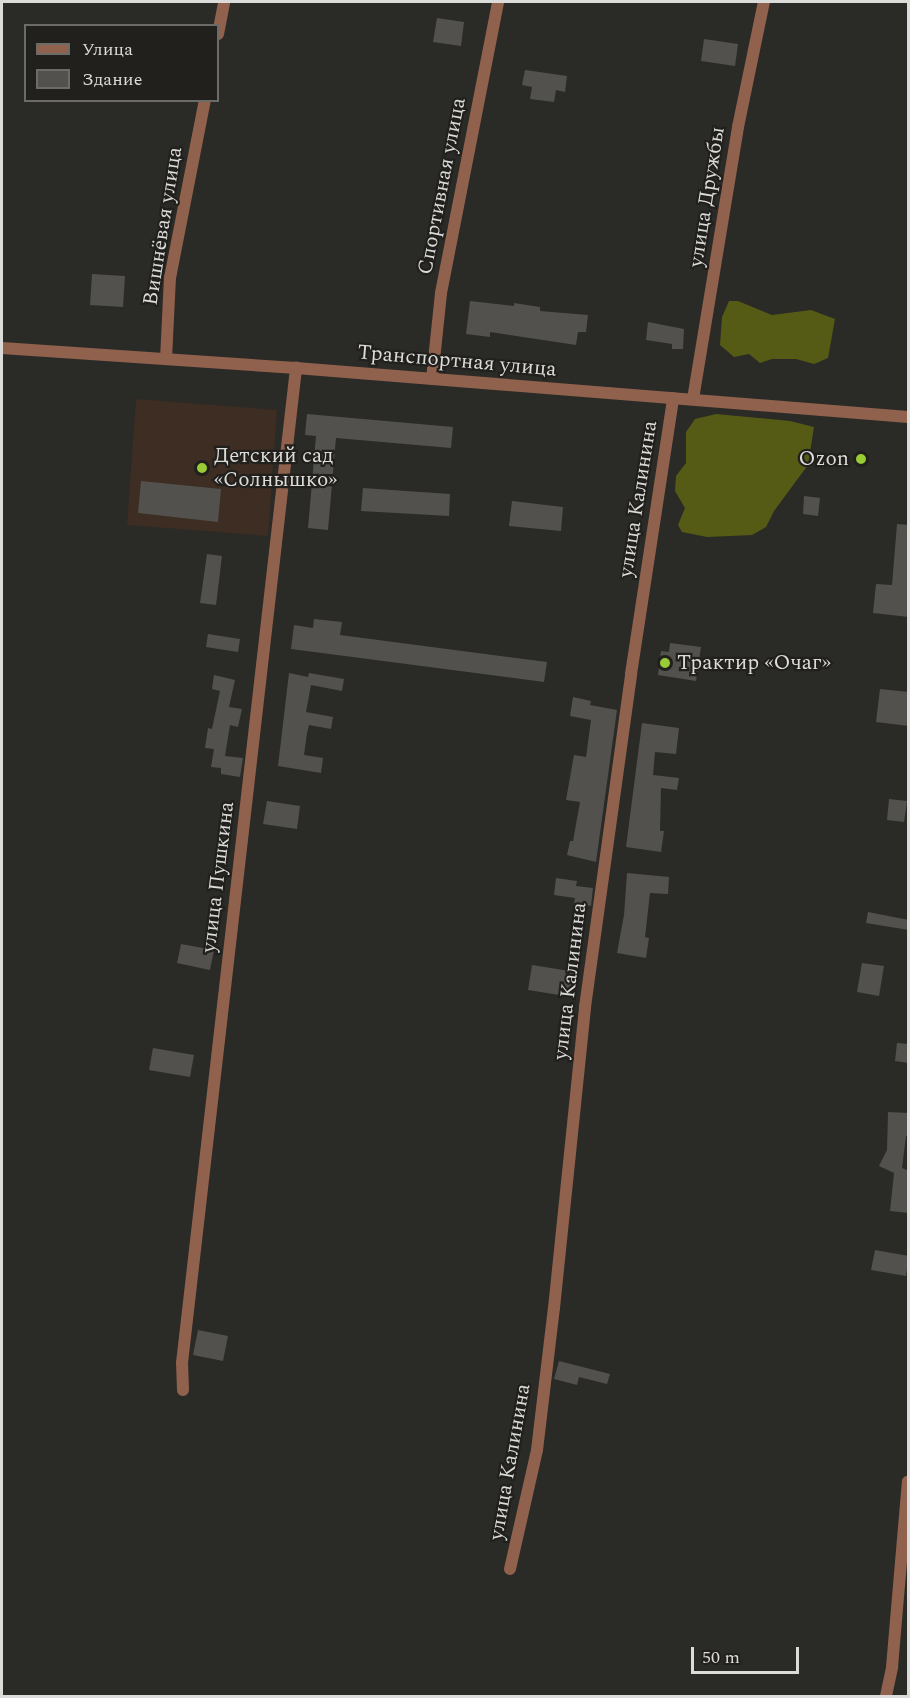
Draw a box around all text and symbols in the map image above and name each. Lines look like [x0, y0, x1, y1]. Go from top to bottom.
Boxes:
legend [24, 24, 219, 102]
text: Улица [82, 36, 133, 63]
text: Здание [82, 66, 142, 93]
street label: Спортивная улица [412, 95, 472, 277]
street label: улица Дружбы [683, 125, 731, 269]
street label: Вишнёвая улица [138, 145, 188, 307]
street label: Транспортная улица [356, 340, 558, 382]
street label: улица Калинина [613, 419, 663, 579]
place label: Детский сад «Солнышко» [214, 443, 337, 493]
place label: Ozon [799, 446, 849, 472]
marker: Ozon [854, 452, 868, 466]
marker: Детский сад «Солнышко» [195, 461, 209, 475]
place label: Трактир «Очаг» [677, 650, 831, 676]
marker: Трактир «Очаг» [658, 656, 672, 670]
street label: улица Пушкина [196, 800, 240, 954]
street label: улица Калинина [548, 901, 592, 1061]
street label: улица Калинина [484, 1382, 536, 1542]
scale bar [694, 1635, 802, 1673]
text: 50 m [702, 1644, 740, 1671]

